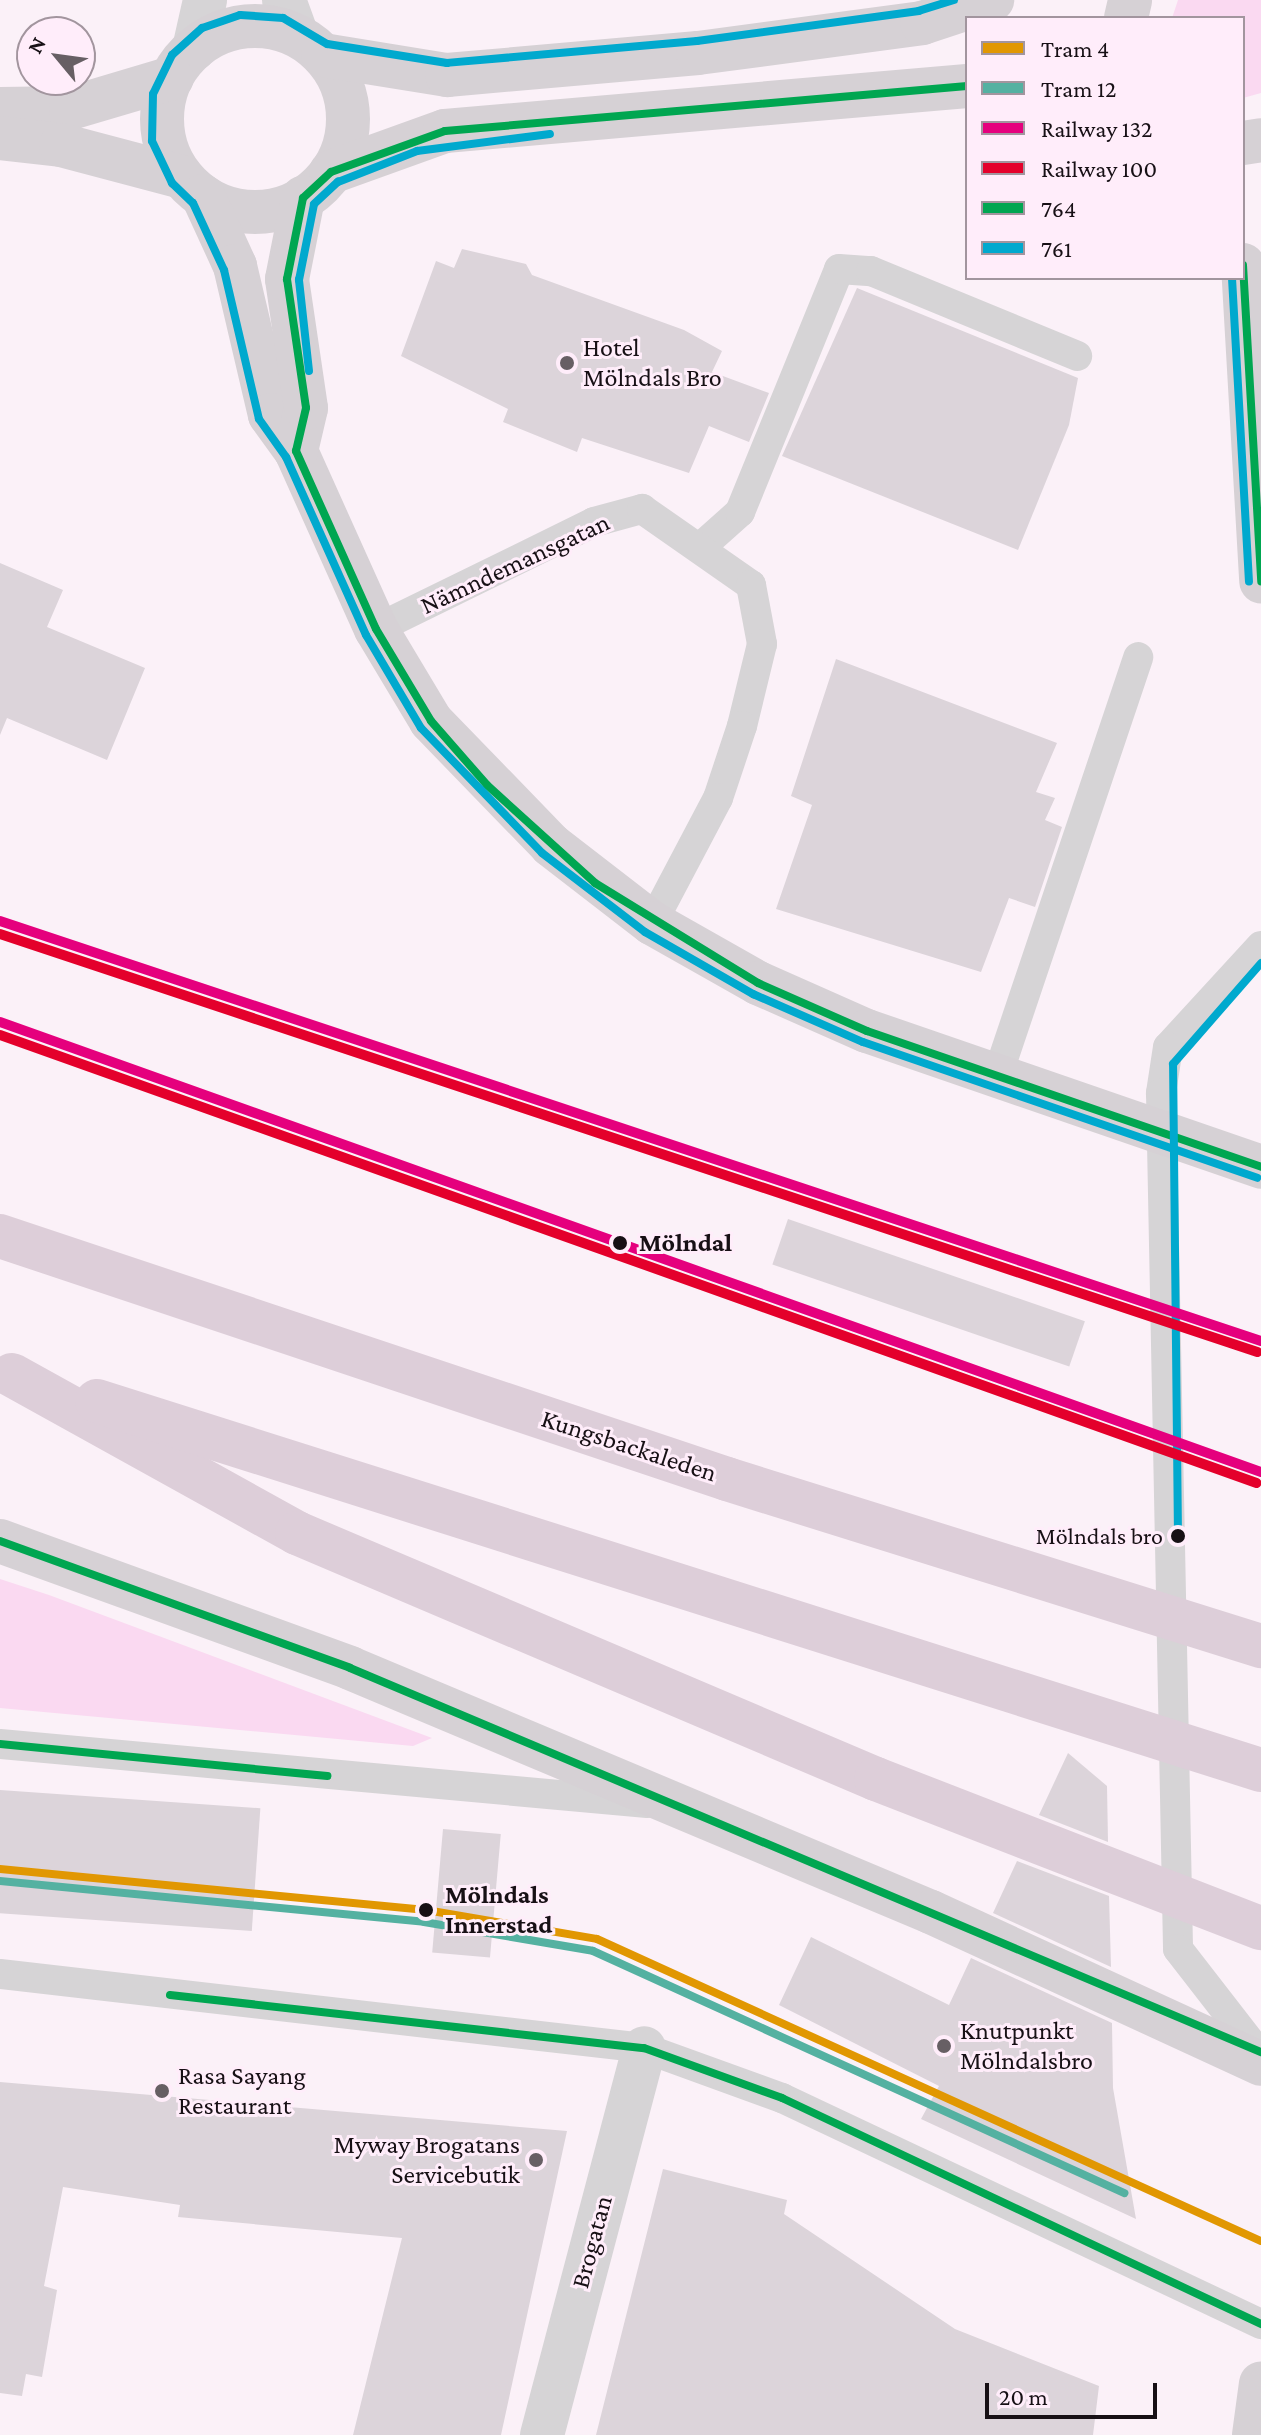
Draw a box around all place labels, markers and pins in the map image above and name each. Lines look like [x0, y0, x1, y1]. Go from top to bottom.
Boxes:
place label: Hotel Mölndals Bro [583, 332, 722, 394]
marker: Hotel Mölndals Bro [558, 354, 576, 372]
place label: Mölndal [639, 1227, 732, 1259]
marker: Mölndal [608, 1231, 632, 1255]
place label: Mölndals bro [1036, 1522, 1163, 1550]
marker: Mölndals bro [1170, 1528, 1186, 1544]
place label: Mölndals Innerstad [445, 1879, 553, 1940]
marker: Mölndals Innerstad [414, 1898, 438, 1922]
place label: Knutpunkt Mölndalsbro [960, 2015, 1093, 2076]
marker: Knutpunkt Mölndalsbro [935, 2037, 953, 2055]
place label: Rasa Sayang Restaurant [178, 2060, 306, 2122]
marker: Rasa Sayang Restaurant [153, 2082, 171, 2100]
place label: Myway Brogatans Servicebutik [334, 2129, 520, 2190]
marker: Myway Brogatans Servicebutik [527, 2151, 545, 2169]

